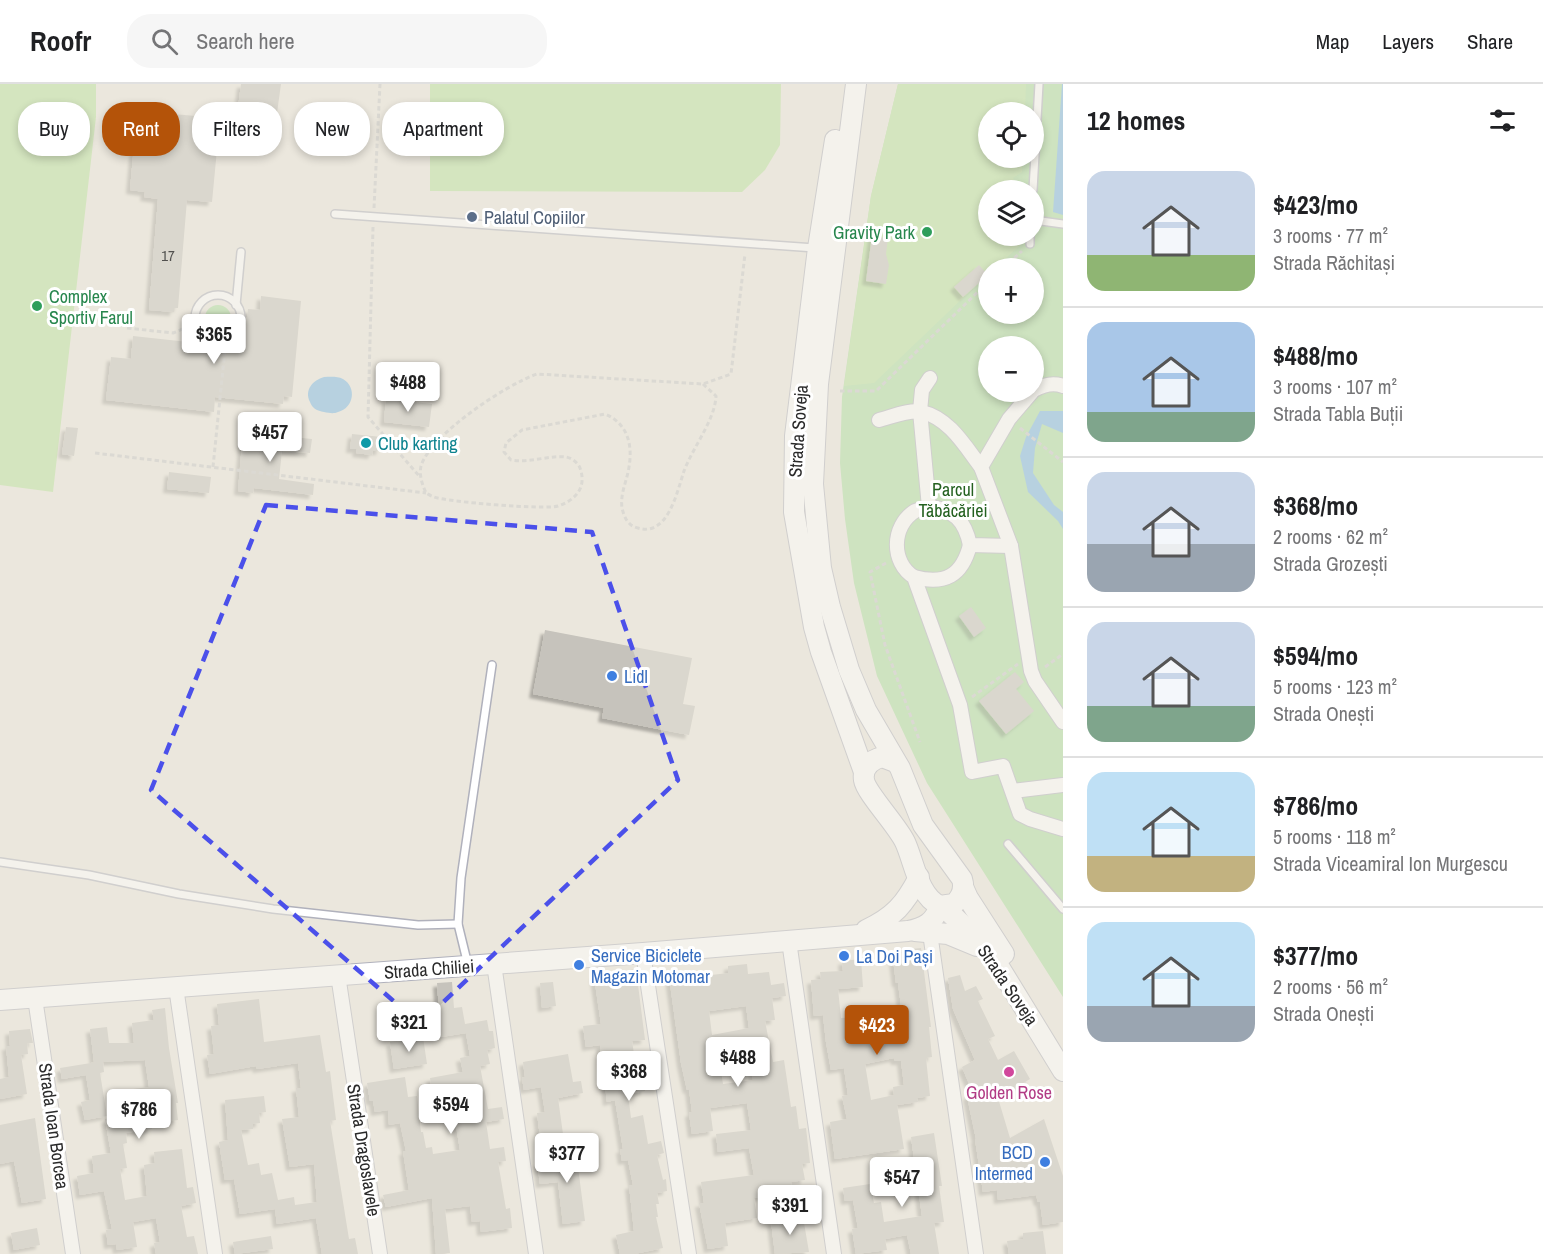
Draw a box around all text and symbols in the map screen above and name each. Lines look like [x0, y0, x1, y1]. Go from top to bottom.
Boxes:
search box [127, 14, 547, 68]
text: Roofr [30, 22, 91, 60]
icon: search [148, 25, 181, 58]
text: Search here [196, 26, 295, 56]
text: Map [1316, 27, 1349, 56]
text: Layers [1382, 27, 1434, 56]
text: Share [1467, 27, 1513, 56]
chip: Buy [18, 102, 90, 156]
chip: Rent [102, 102, 180, 156]
chip: Filters [192, 102, 282, 156]
chip: New [294, 102, 370, 156]
chip: Apartment [382, 102, 504, 156]
map controls [978, 102, 1044, 402]
button: locate [978, 102, 1044, 168]
text: 12 homes [1087, 103, 1185, 138]
icon: filters [1486, 104, 1519, 137]
button: layers [978, 180, 1044, 246]
text: $423/mo [1273, 187, 1358, 222]
icon: home [1135, 195, 1207, 267]
place label: Palatul Copiilor [484, 205, 585, 230]
marker: Palatul Copiilor [465, 210, 479, 224]
place label: Gravity Park [833, 220, 916, 245]
text: 3 rooms · 77 m² [1273, 222, 1388, 249]
marker: Gravity Park [920, 225, 934, 239]
house number: 17 [161, 245, 175, 266]
text: Strada Răchitași [1273, 249, 1395, 276]
button: + [978, 258, 1044, 324]
place label: Complex Sportiv Farul [49, 284, 133, 330]
marker: Complex Sportiv Farul [30, 299, 44, 313]
pin: $365 [178, 314, 250, 365]
text: $365 [196, 320, 232, 347]
button: − [978, 336, 1044, 402]
text: $488/mo [1273, 338, 1358, 373]
icon: home [1135, 346, 1207, 418]
pin: $488 [372, 362, 444, 413]
text: $488 [390, 368, 426, 395]
text: 3 rooms · 107 m² [1273, 373, 1397, 400]
street label: Strada Soveja [782, 384, 814, 478]
text: Strada Tabla Buții [1273, 400, 1403, 427]
pin: $457 [234, 412, 306, 463]
text: $457 [252, 418, 288, 445]
place label: Club karting [378, 431, 458, 456]
marker: Club karting [359, 436, 373, 450]
park label: Parcul Tăbăcăriei [918, 477, 988, 523]
text: $368/mo [1273, 488, 1358, 523]
icon: home [1135, 496, 1207, 568]
text: 2 rooms · 62 m² [1273, 523, 1388, 550]
text: Strada Grozești [1273, 550, 1388, 577]
text: $594/mo [1273, 638, 1358, 673]
icon: home [1135, 646, 1207, 718]
place label: Lidl [624, 664, 648, 689]
marker: Lidl [605, 669, 619, 683]
text: 5 rooms · 123 m² [1273, 673, 1397, 700]
text: Strada Onești [1273, 700, 1374, 727]
text: $786/mo [1273, 788, 1358, 823]
icon: home [1135, 796, 1207, 868]
text: 5 rooms · 118 m² [1273, 823, 1396, 850]
text: Strada Viceamiral Ion Murgescu [1273, 850, 1508, 877]
text: $377/mo [1273, 938, 1358, 973]
street label: Strada Soveja [972, 940, 1044, 1030]
place label: Service Biciclete Magazin Motomar [591, 943, 710, 989]
place label: La Doi Pași [856, 944, 933, 969]
icon: home [1135, 946, 1207, 1018]
marker: La Doi Pași [837, 949, 851, 963]
street label: Strada Chiliei [383, 953, 475, 985]
marker: Service Biciclete Magazin Motomar [572, 958, 586, 972]
text: 2 rooms · 56 m² [1273, 973, 1388, 1000]
text: Strada Onești [1273, 1000, 1374, 1027]
pin: $321 [373, 1002, 445, 1053]
pin: $423 [841, 1005, 913, 1056]
text: $321 [391, 1008, 427, 1035]
text: $423 [859, 1011, 895, 1038]
pin: $488 [702, 1037, 774, 1088]
text: $488 [720, 1043, 756, 1070]
pin: $368 [593, 1051, 665, 1102]
text: $368 [611, 1057, 647, 1084]
street label: Strada Ioan Borcea [33, 1061, 75, 1191]
marker: Golden Rose [1002, 1065, 1016, 1079]
place label: Golden Rose [966, 1080, 1052, 1105]
street label: Strada Dragoslavele [341, 1082, 387, 1218]
pin: $594 [415, 1084, 487, 1135]
pin: $786 [103, 1089, 175, 1140]
text: $594 [433, 1090, 469, 1117]
text: $786 [121, 1095, 157, 1122]
pin: $377 [531, 1133, 603, 1184]
text: $377 [549, 1139, 585, 1166]
place label: BCD Intermed [975, 1140, 1033, 1186]
marker: BCD Intermed [1038, 1155, 1052, 1169]
pin: $547 [866, 1157, 938, 1208]
text: $547 [884, 1163, 920, 1190]
pin: $391 [754, 1185, 826, 1236]
text: $391 [772, 1191, 808, 1218]

